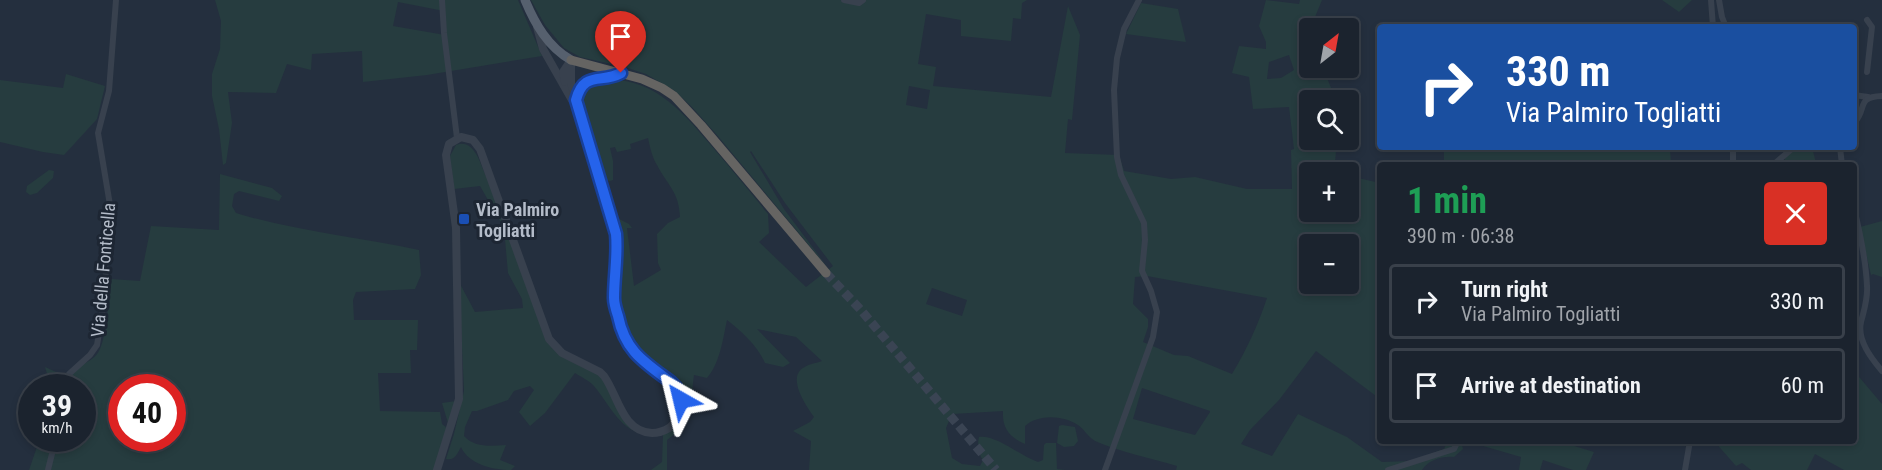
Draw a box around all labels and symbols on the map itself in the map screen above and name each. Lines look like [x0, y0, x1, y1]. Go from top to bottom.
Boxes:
pin [595, 11, 646, 73]
north arrow [1299, 18, 1359, 78]
place label: Via Palmiro Togliatti [476, 199, 559, 241]
street label: Via della Fonticella [87, 202, 119, 338]
marker: Via Palmiro Togliatti [457, 212, 471, 226]
position arrow [649, 368, 713, 432]
speed limit sign: 40 [108, 374, 186, 452]

